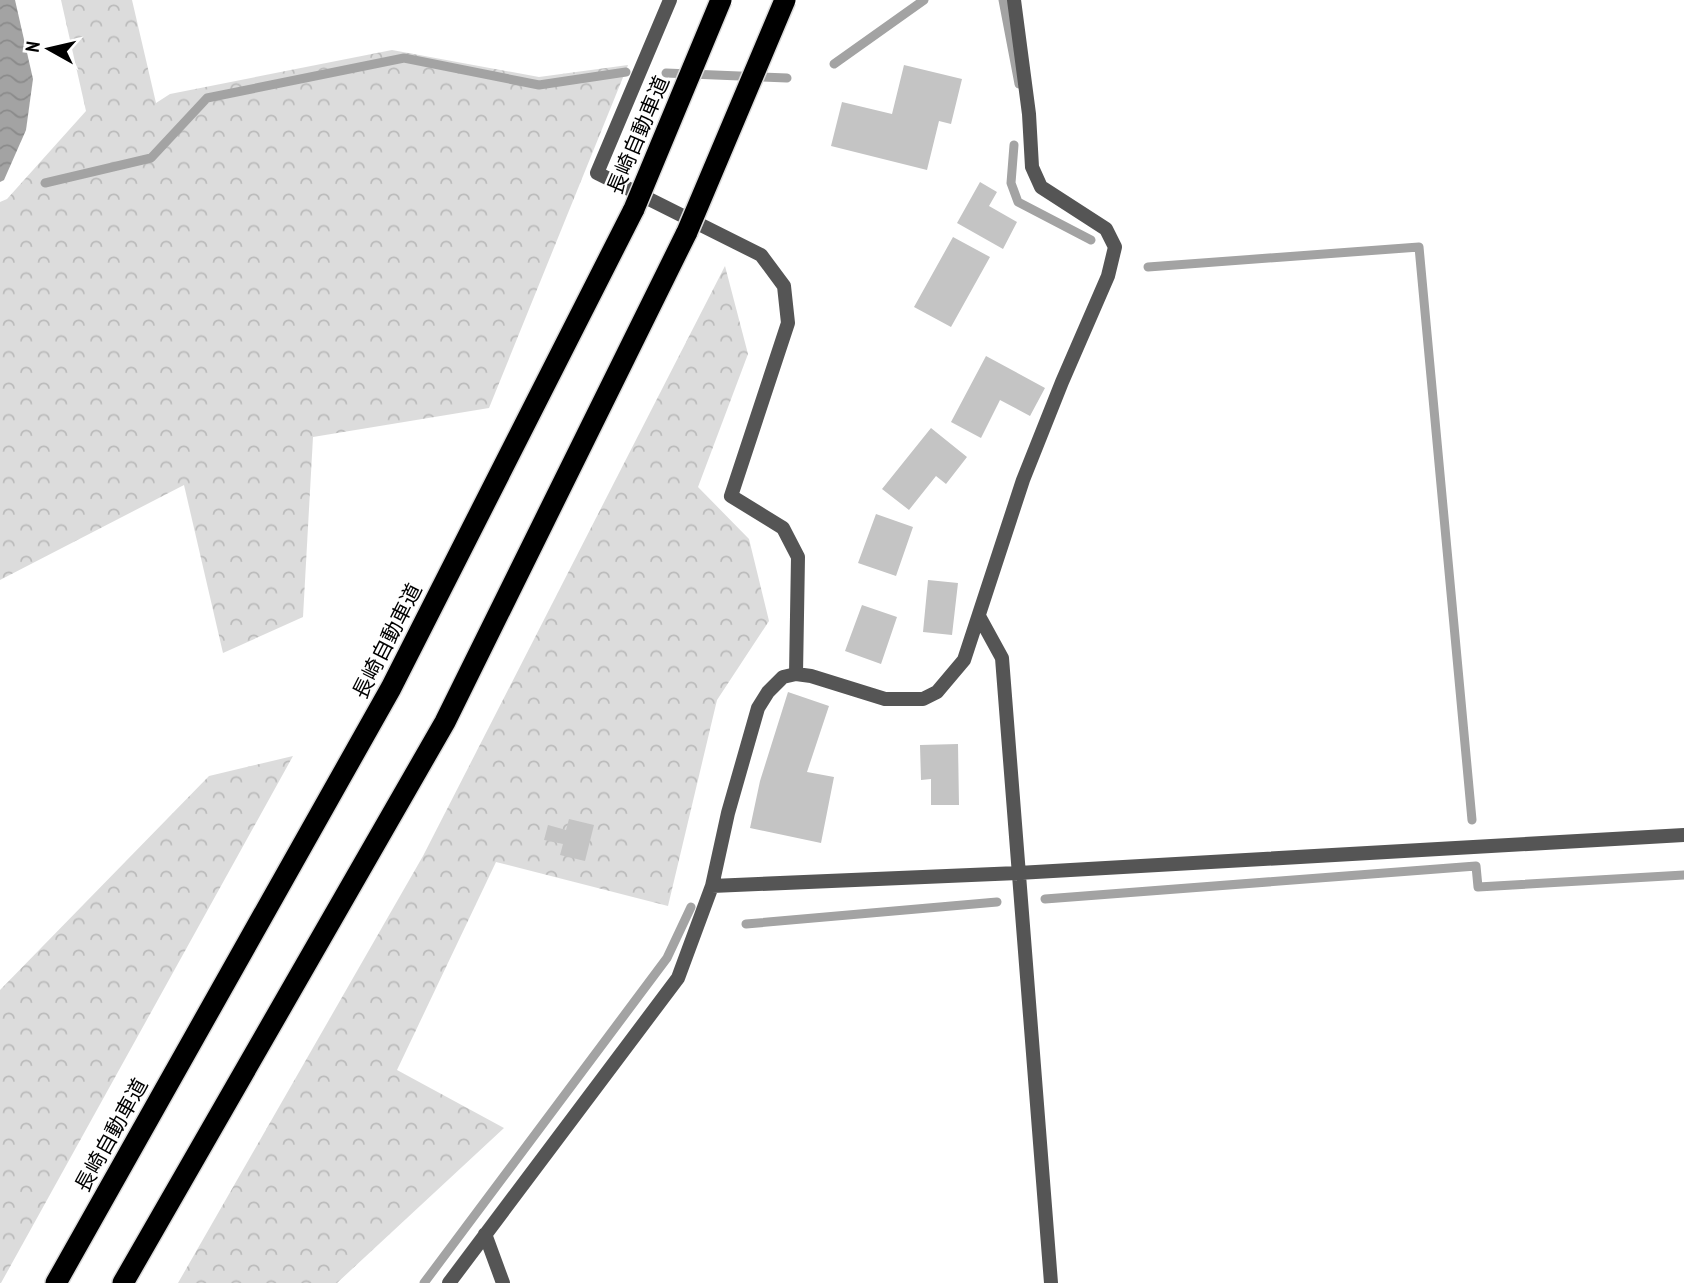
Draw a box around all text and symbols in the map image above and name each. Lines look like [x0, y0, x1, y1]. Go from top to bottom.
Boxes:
north arrow [14, 14, 84, 84]
text: N [20, 40, 45, 53]
street label: 長崎自動車道 [601, 72, 675, 198]
street label: 長崎自動車道 [346, 579, 428, 703]
street label: 長崎自動車道 [69, 1073, 153, 1197]

